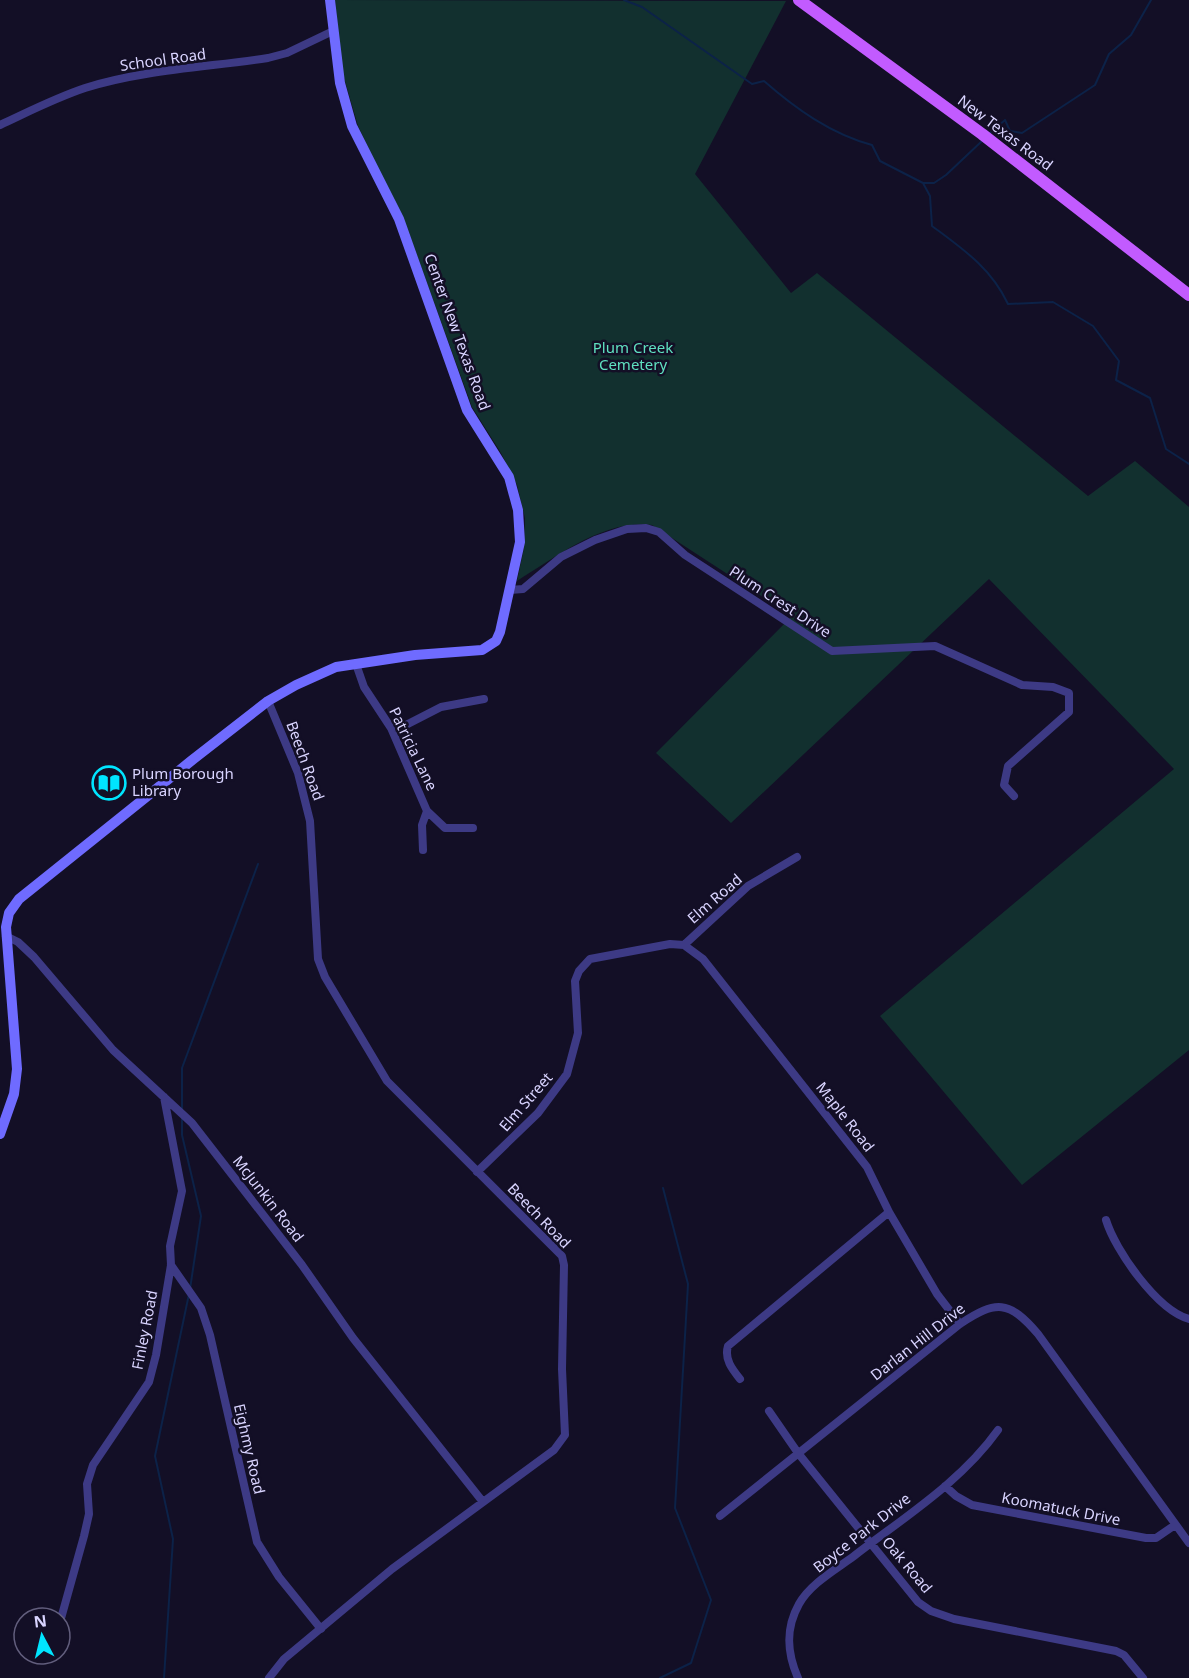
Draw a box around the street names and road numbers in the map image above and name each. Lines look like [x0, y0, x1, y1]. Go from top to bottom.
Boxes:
street label: School Road [119, 43, 207, 75]
street label: New Texas Road [954, 90, 1057, 175]
street label: Center New Texas Road [420, 251, 496, 413]
street label: Plum Crest Drive [726, 561, 835, 642]
street label: Patricia Lane [385, 704, 443, 794]
street label: Beech Road [282, 718, 330, 803]
street label: Elm Road [683, 869, 746, 928]
street label: Elm Street [494, 1067, 557, 1135]
street label: Maple Road [812, 1077, 879, 1155]
street label: McJunkin Road [229, 1151, 309, 1246]
street label: Beech Road [504, 1178, 576, 1252]
street label: Finley Road [127, 1288, 162, 1371]
street label: Darlan Hill Drive [866, 1298, 969, 1384]
street label: Eighmy Road [230, 1402, 270, 1496]
street label: Koomatuck Drive [1000, 1487, 1122, 1529]
street label: Boyce Park Drive [809, 1488, 914, 1577]
street label: Oak Road [878, 1532, 937, 1597]

